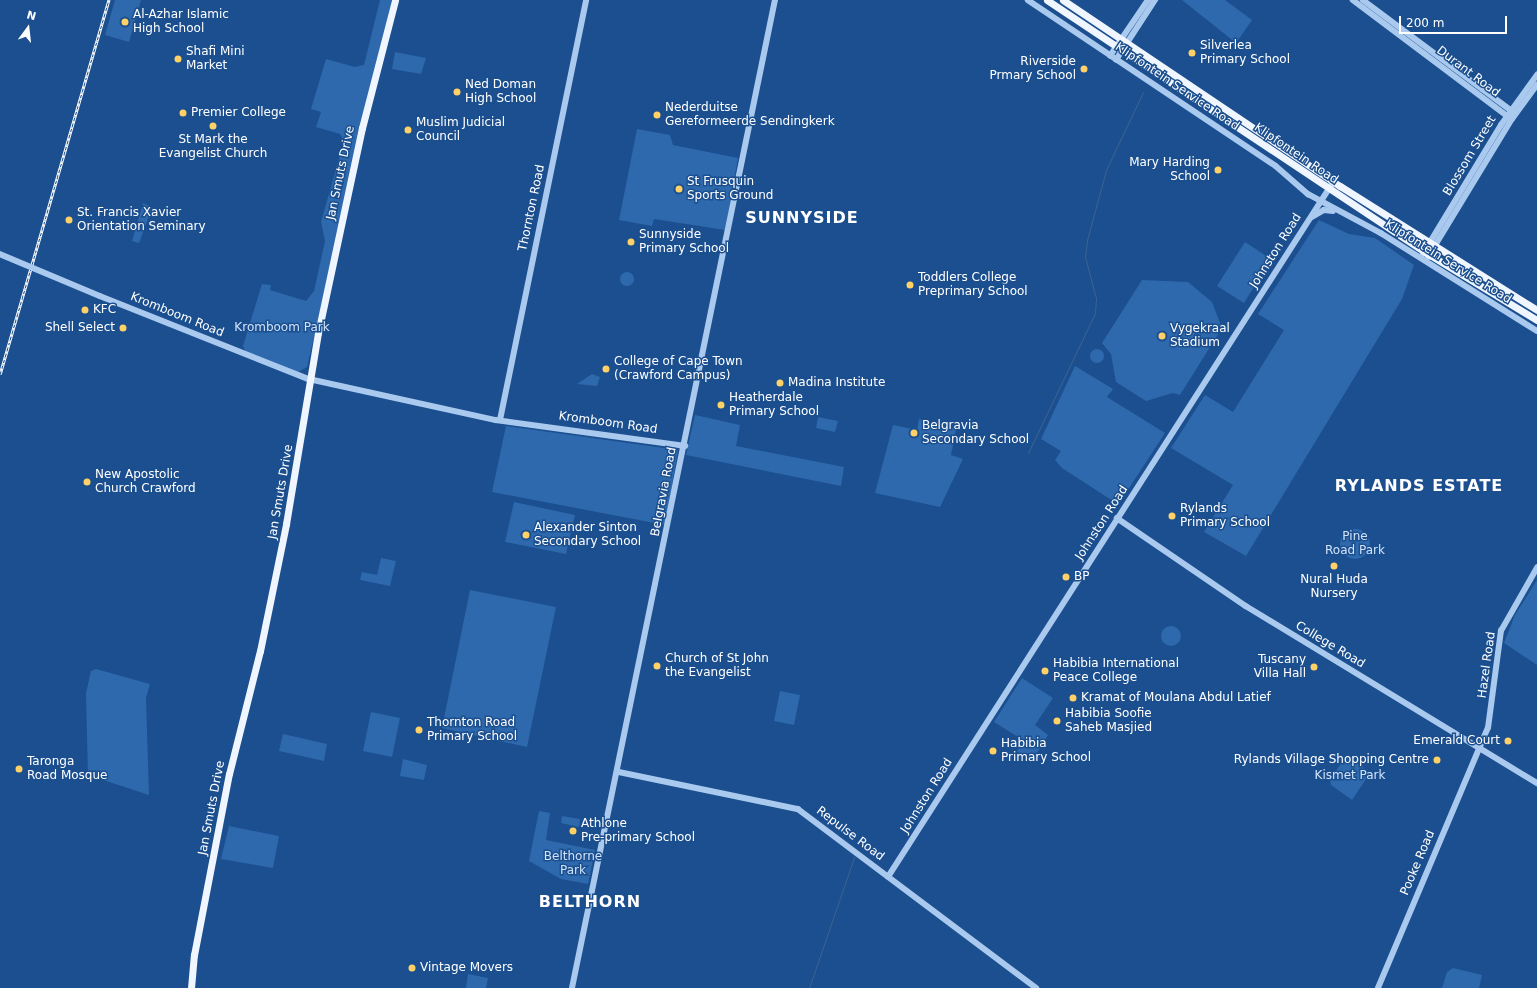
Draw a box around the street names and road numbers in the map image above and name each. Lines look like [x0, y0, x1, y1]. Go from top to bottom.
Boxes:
street label: Klipfontein Service Road [1112, 40, 1242, 134]
street label: Durant Road [1434, 44, 1502, 100]
street label: Blossom Street [1440, 113, 1500, 199]
street label: Klipfontein Road [1251, 121, 1341, 187]
street label: Jan Smuts Drive [324, 125, 358, 221]
street label: Thornton Road [516, 163, 548, 253]
street label: Johnston Road [1247, 211, 1305, 291]
street label: Klipfontein Service Road [1382, 217, 1514, 307]
street label: Kromboom Road [128, 290, 226, 340]
street label: Kromboom Road [558, 409, 658, 437]
street label: Jan Smuts Drive [266, 443, 296, 541]
street label: Belgravia Road [648, 446, 680, 538]
street label: Johnston Road [1073, 483, 1131, 563]
street label: College Road [1293, 619, 1367, 671]
street label: Hazel Road [1475, 631, 1499, 699]
street label: Johnston Road [898, 756, 956, 836]
street label: Jan Smuts Drive [196, 760, 228, 856]
street label: Repulse Road [813, 804, 887, 864]
street label: Pooke Road [1398, 828, 1438, 898]

